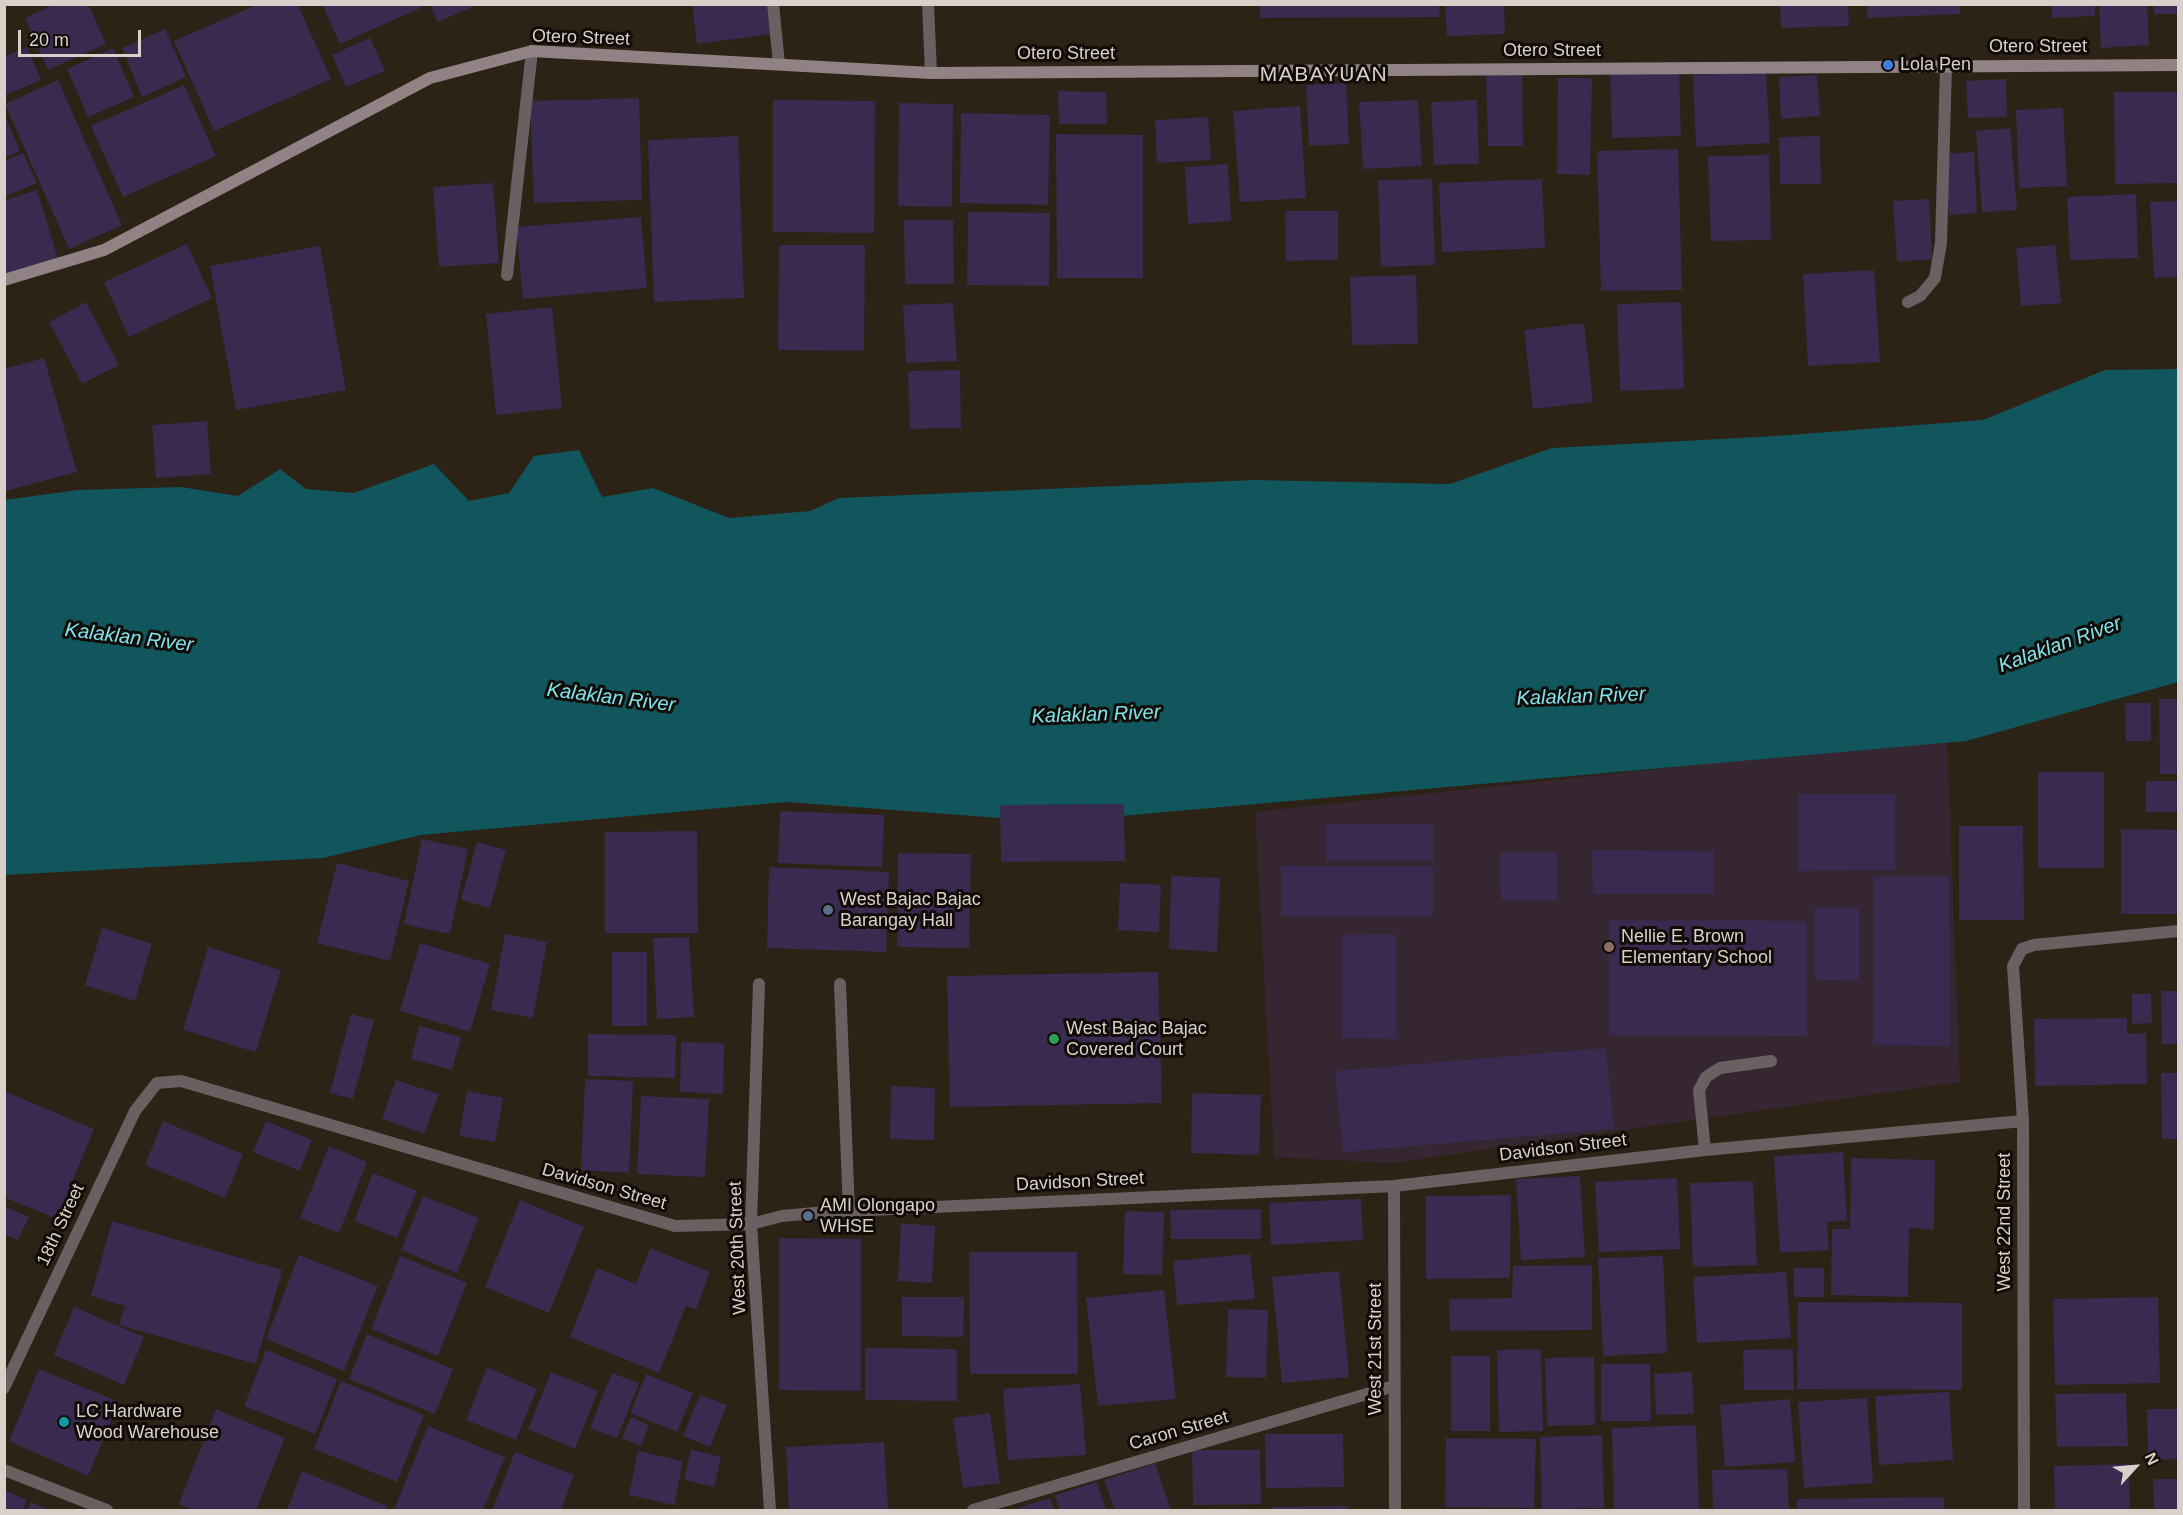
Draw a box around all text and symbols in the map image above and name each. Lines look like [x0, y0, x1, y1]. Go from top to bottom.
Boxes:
scale bar [21, 18, 144, 56]
street label: Otero Street [532, 25, 630, 51]
text: 20 m [29, 30, 69, 50]
street label: Otero Street [1989, 36, 2087, 58]
street label: Otero Street [1503, 40, 1601, 62]
street label: Otero Street [1017, 43, 1115, 65]
place label: Lola Pen [1900, 54, 1971, 76]
marker: Lola Pen [1881, 58, 1895, 72]
district label: MABAYUAN [1260, 62, 1388, 88]
water label: Kalaklan River [1995, 612, 2125, 678]
water label: Kalaklan River [64, 618, 194, 658]
water label: Kalaklan River [546, 678, 676, 718]
water label: Kalaklan River [1516, 683, 1646, 711]
water label: Kalaklan River [1031, 701, 1161, 729]
place label: West Bajac Bajac Barangay Hall [840, 889, 981, 932]
marker: West Bajac Bajac Barangay Hall [821, 903, 835, 917]
place label: Nellie E. Brown Elementary School [1621, 926, 1772, 968]
marker: Nellie E. Brown Elementary School [1602, 940, 1616, 954]
place label: West Bajac Bajac Covered Court [1066, 1018, 1207, 1060]
marker: West Bajac Bajac Covered Court [1047, 1032, 1061, 1046]
street label: Davidson Street [1498, 1129, 1628, 1167]
street label: West 22nd Street [1994, 1153, 2016, 1291]
street label: Davidson Street [539, 1159, 669, 1215]
street label: Davidson Street [1015, 1168, 1145, 1196]
street label: 18th Street [33, 1181, 89, 1269]
street label: West 20th Street [725, 1181, 751, 1315]
place label: AMI Olongapo WHSE [820, 1195, 935, 1238]
marker: AMI Olongapo WHSE [801, 1209, 815, 1223]
street label: West 21st Street [1365, 1283, 1387, 1415]
place label: LC Hardware Wood Warehouse [76, 1401, 219, 1444]
street label: Caron Street [1127, 1407, 1231, 1455]
marker: LC Hardware Wood Warehouse [57, 1415, 71, 1429]
north arrow [2105, 1437, 2165, 1497]
text: N [2141, 1450, 2162, 1468]

